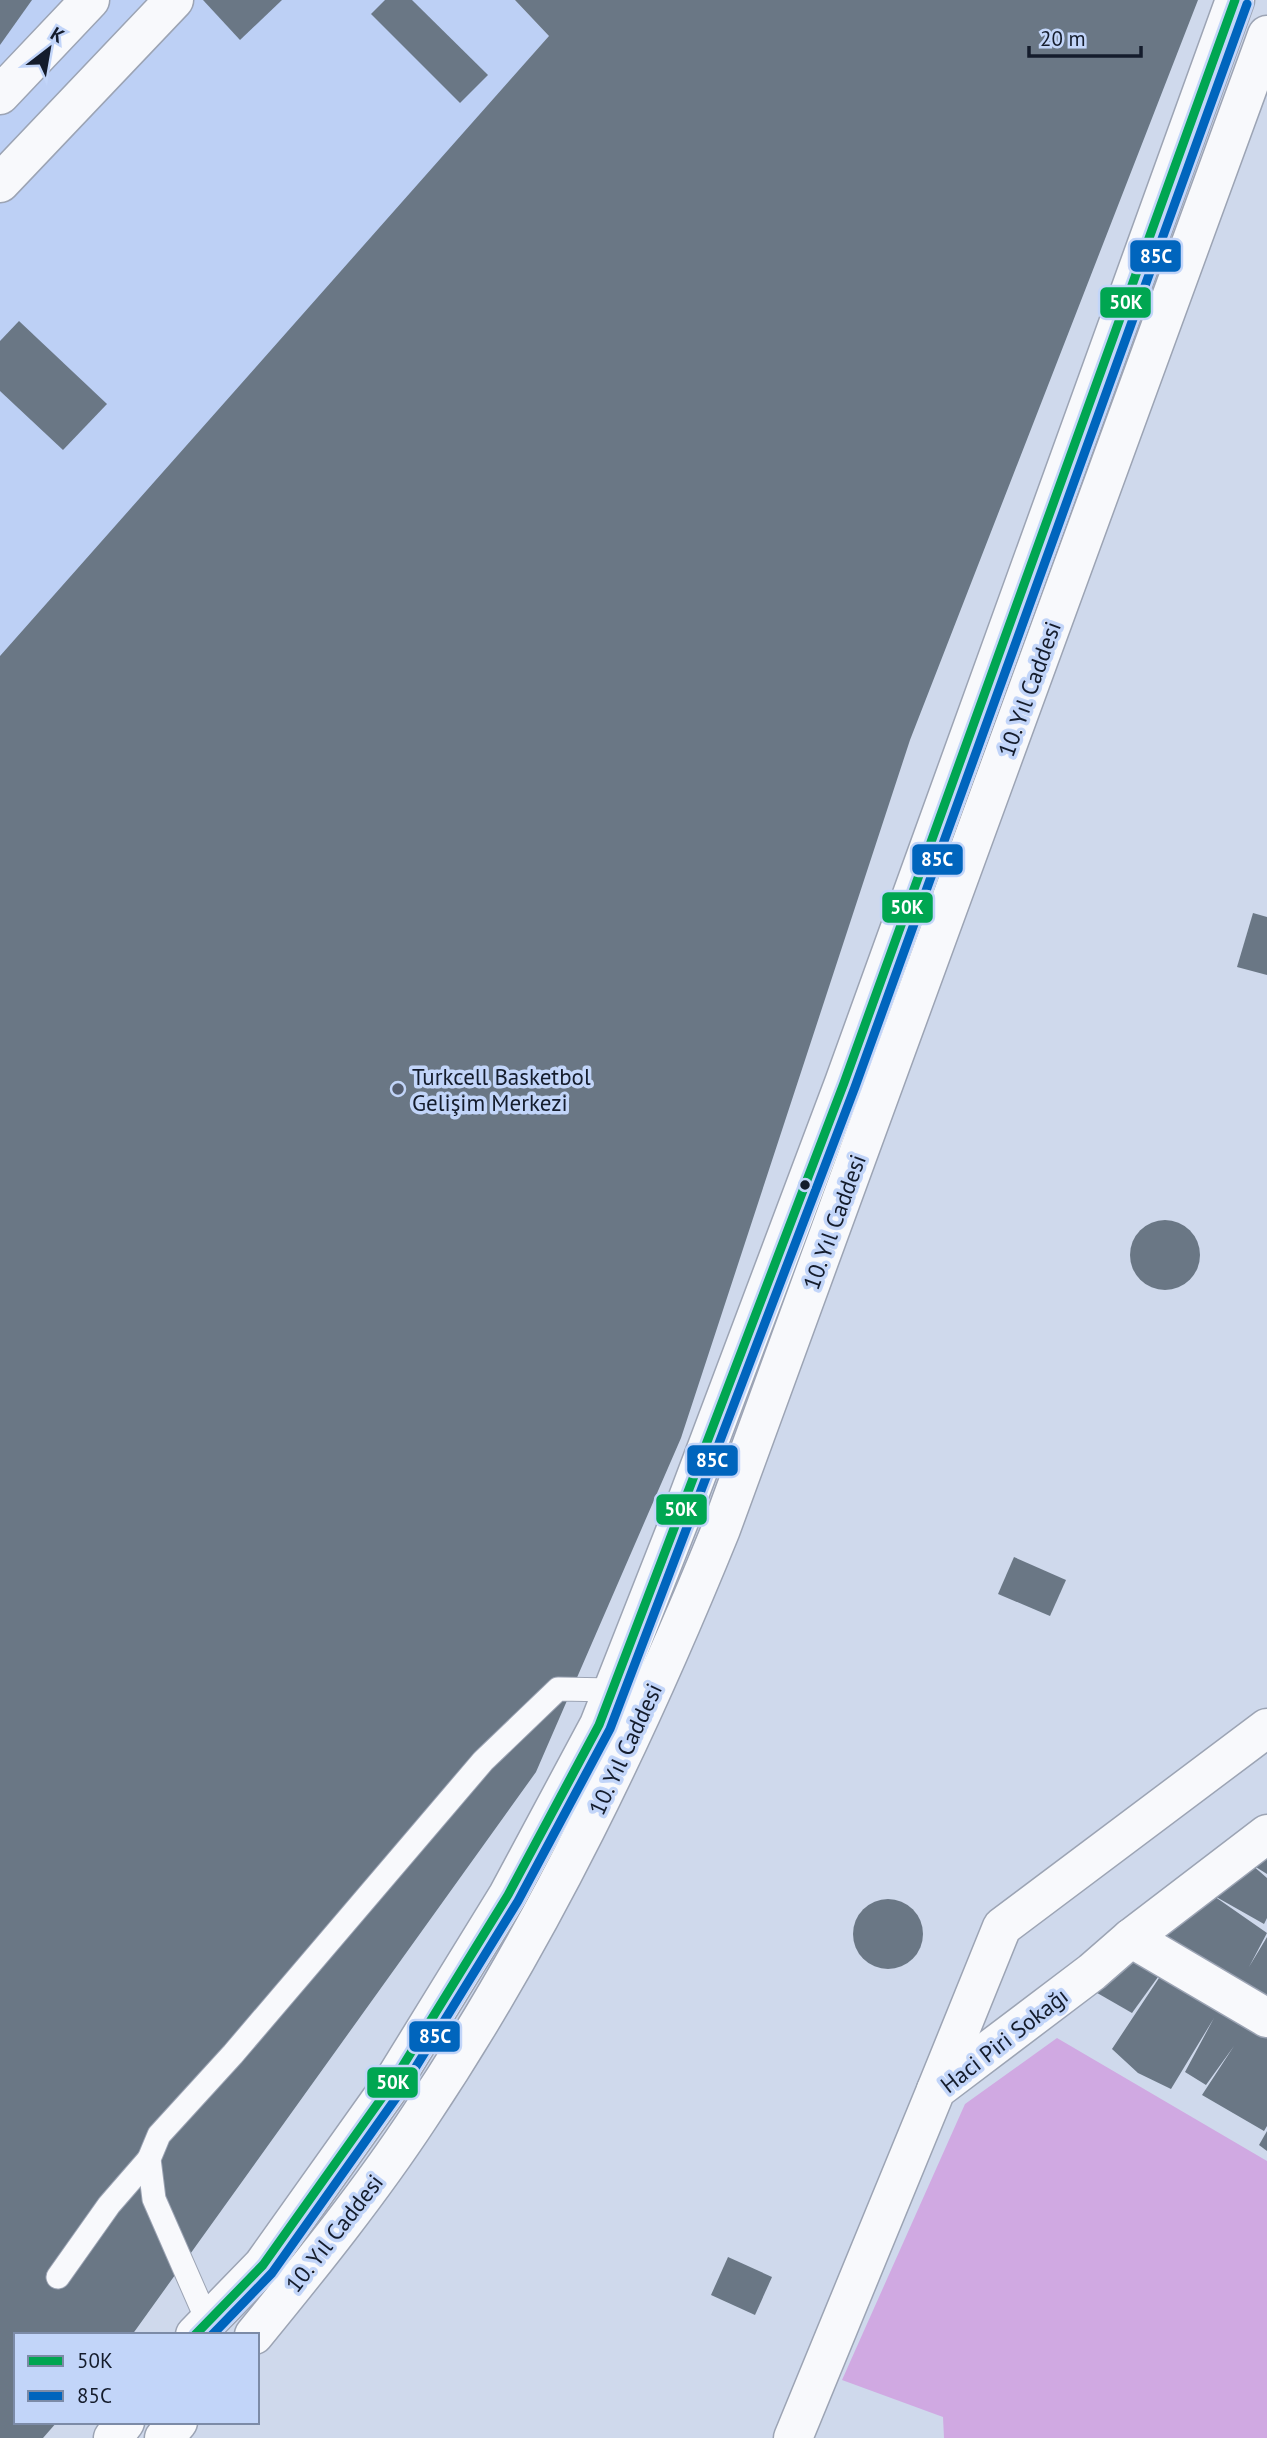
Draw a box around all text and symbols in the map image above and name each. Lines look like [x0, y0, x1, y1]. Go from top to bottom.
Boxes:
north arrow [14, 14, 84, 84]
scale bar [1029, 14, 1141, 58]
text: K [47, 21, 69, 48]
text: 20 m [1040, 25, 1086, 52]
line badge: 85C [1129, 239, 1182, 273]
text: 85C [1140, 244, 1172, 268]
line badge: 50K [1099, 286, 1152, 319]
text: 50K [1109, 290, 1143, 314]
street label: 10. Yıl Caddesi [991, 617, 1067, 761]
line badge: 85C [911, 843, 964, 876]
text: 85C [921, 847, 953, 871]
line badge: 50K [881, 891, 934, 924]
text: 50K [890, 895, 924, 919]
place label: Turkcell Basketbol Gelişim Merkezi [412, 1062, 591, 1117]
marker: Turkcell Basketbol Gelişim Merkezi [390, 1081, 406, 1097]
street label: 10. Yıl Caddesi [796, 1150, 872, 1294]
unlabelled marker [798, 1178, 812, 1192]
line badge: 85C [686, 1444, 739, 1477]
text: 85C [696, 1448, 728, 1472]
line badge: 50K [655, 1493, 708, 1526]
text: 50K [664, 1497, 698, 1521]
street label: 10. Yıl Caddesi [582, 1679, 668, 1819]
street label: Haci Piri Sokağı [934, 1981, 1074, 2099]
line badge: 85C [408, 2020, 461, 2053]
text: 85C [419, 2024, 451, 2048]
line badge: 50K [366, 2066, 419, 2099]
text: 50K [376, 2070, 410, 2094]
street label: 10. Yıl Caddesi [279, 2168, 389, 2298]
legend [14, 2333, 259, 2424]
text: 50K [77, 2347, 113, 2374]
text: 85C [77, 2382, 112, 2409]

